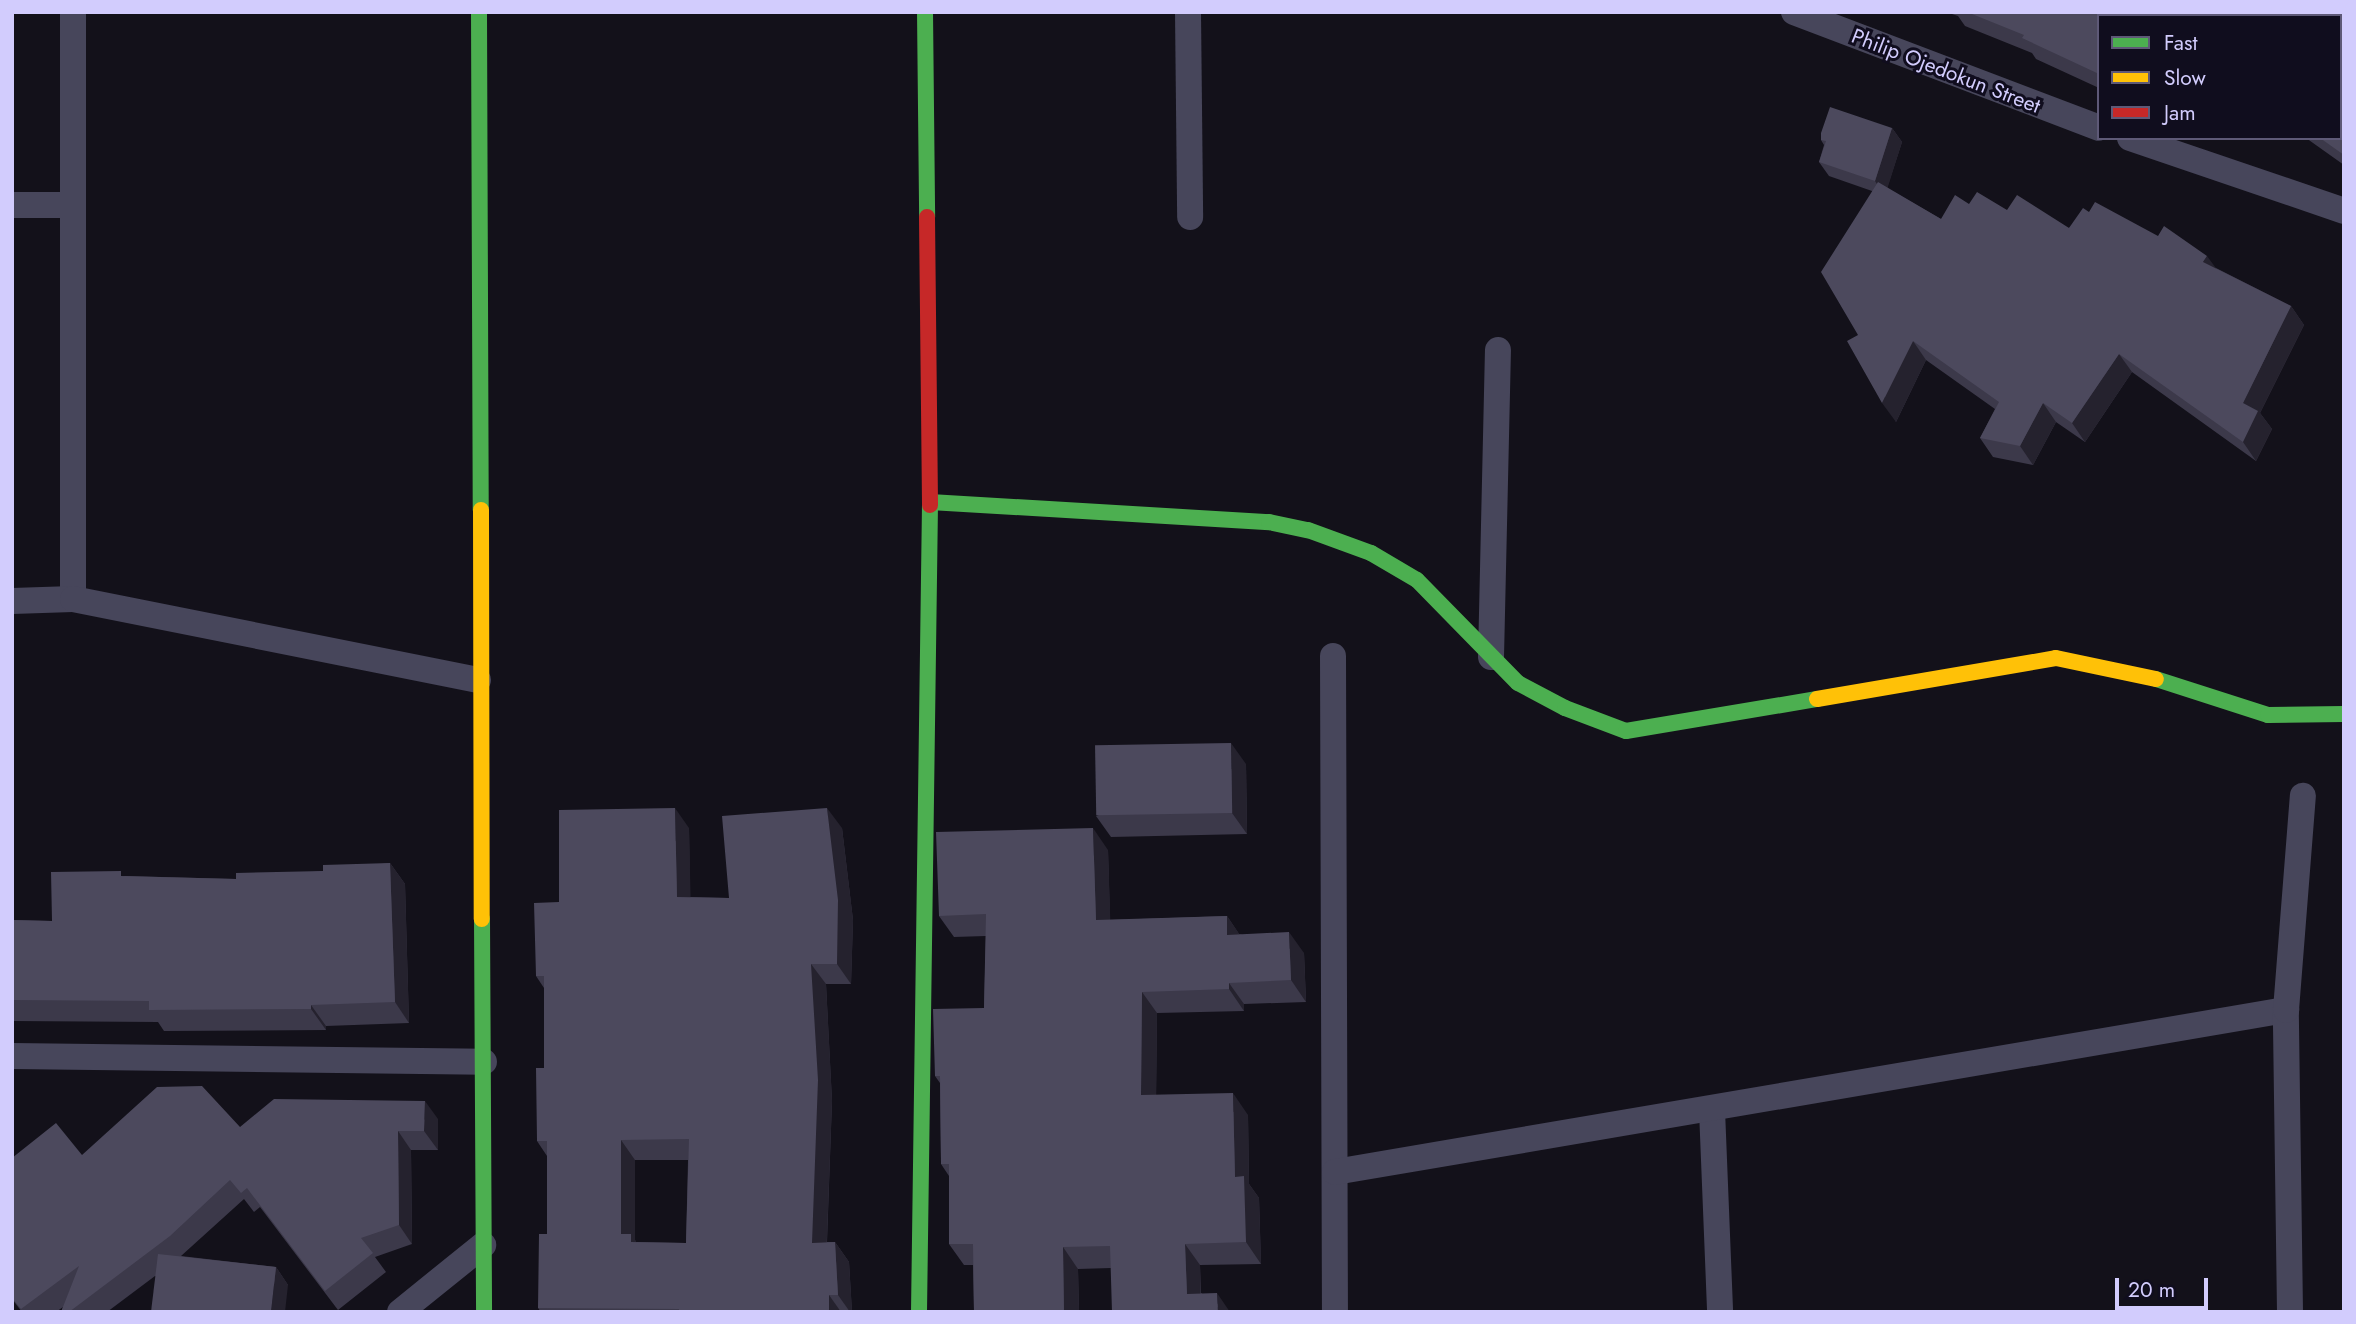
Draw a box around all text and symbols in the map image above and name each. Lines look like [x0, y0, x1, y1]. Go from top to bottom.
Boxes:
legend [2097, 14, 2342, 140]
street label: Philip Ojedokun Street [1848, 23, 2044, 119]
text: Fast [2164, 28, 2197, 58]
text: Slow [2164, 63, 2206, 93]
text: Jam [2164, 98, 2196, 128]
scale bar [2118, 1264, 2211, 1308]
text: 20 m [2128, 1275, 2175, 1305]

